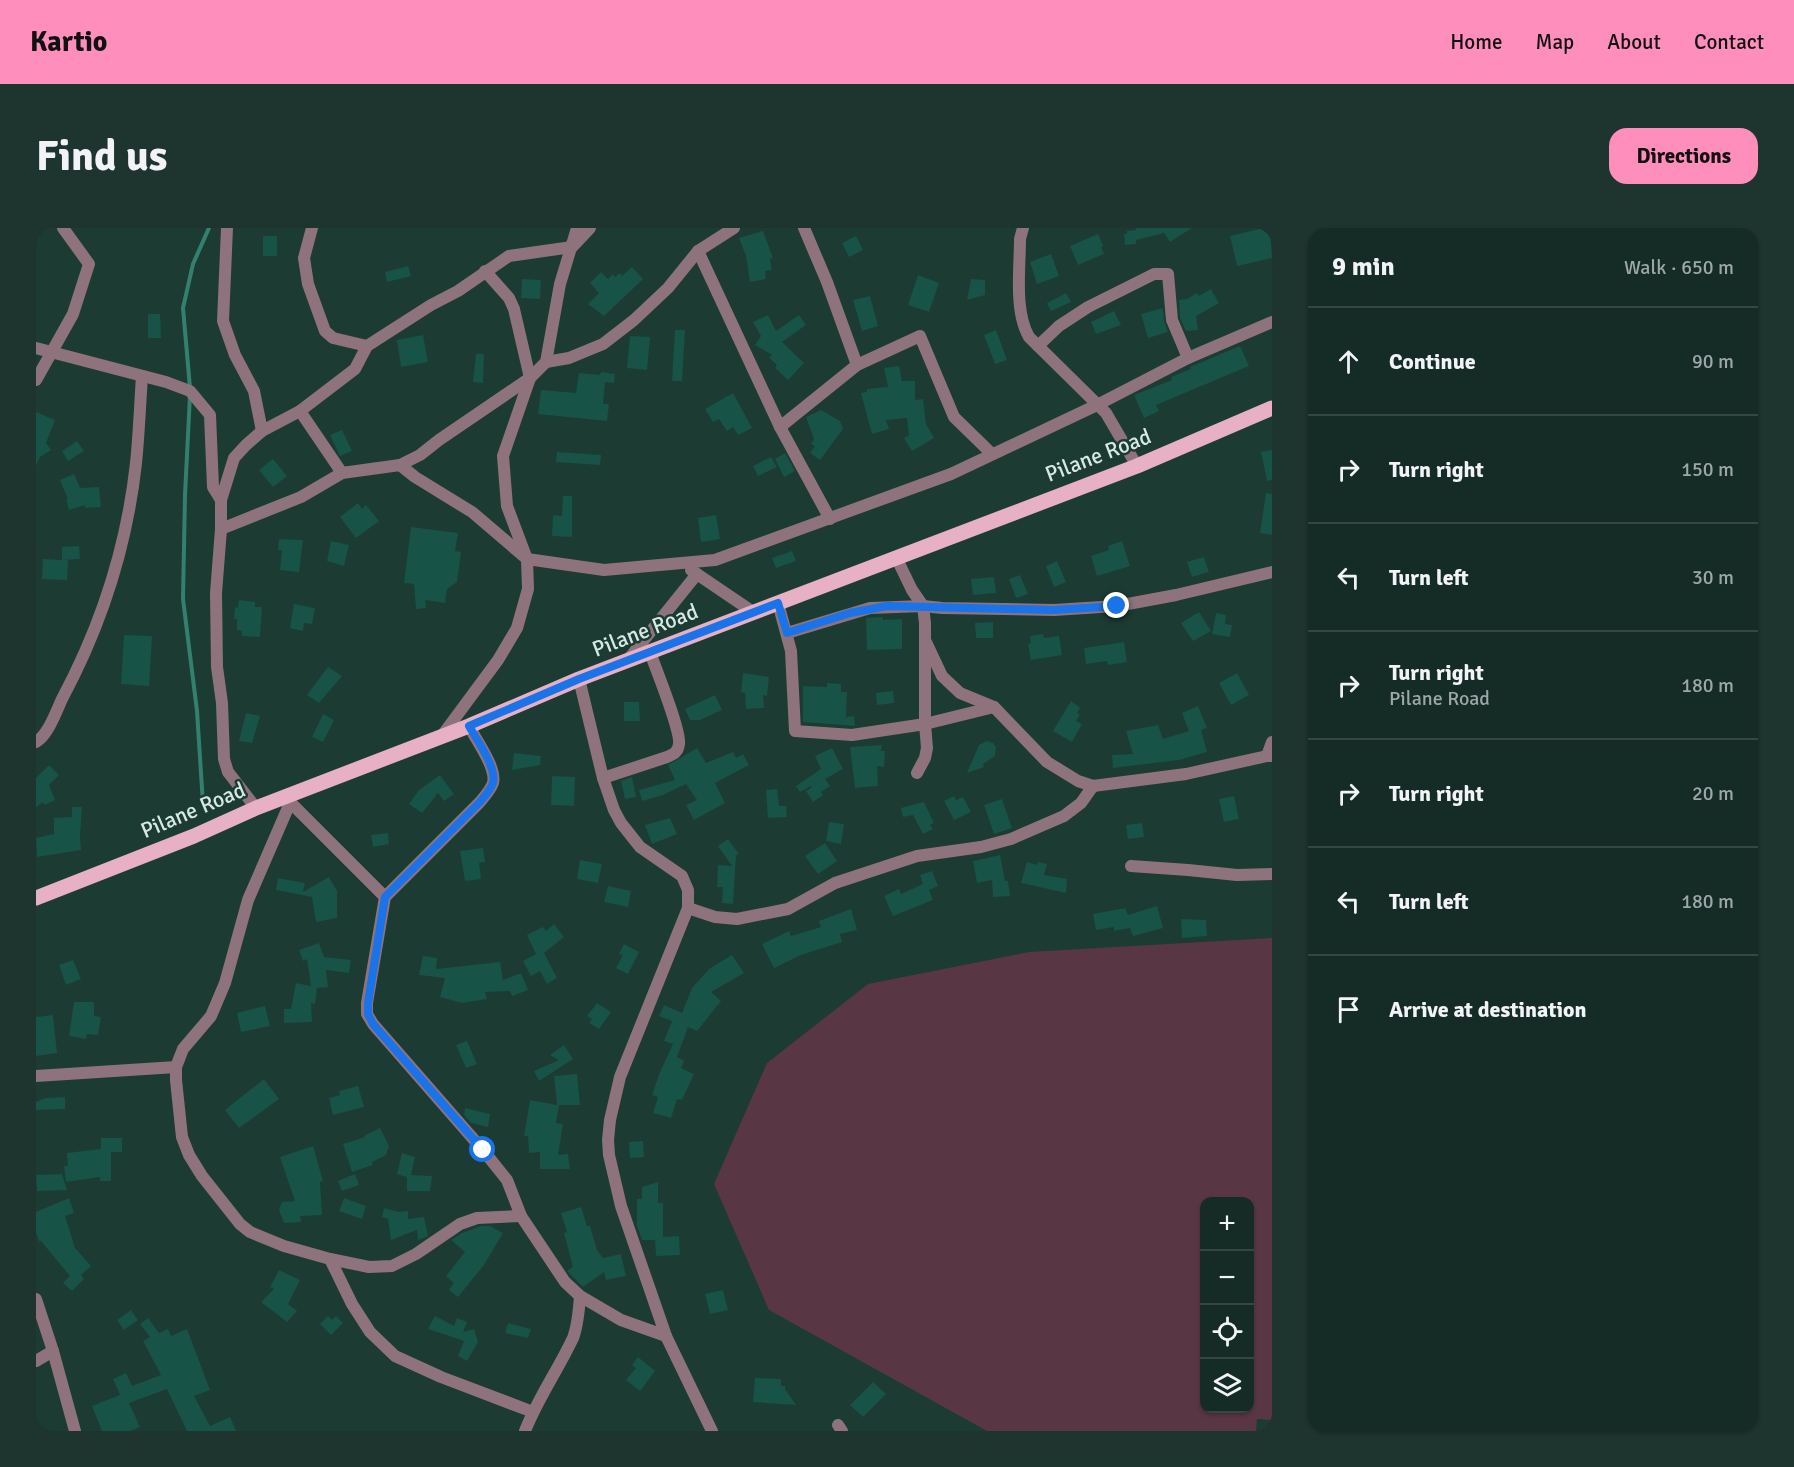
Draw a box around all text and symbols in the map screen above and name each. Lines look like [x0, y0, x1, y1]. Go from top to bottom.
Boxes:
text: Kartio [30, 25, 107, 59]
text: Home [1450, 29, 1503, 55]
text: Map [1536, 29, 1574, 55]
text: About [1607, 29, 1661, 55]
text: Contact [1694, 29, 1764, 55]
button: Directions [1609, 128, 1758, 184]
text: Find us [36, 131, 167, 182]
text: 9 min [1332, 251, 1395, 283]
text: Walk · 650 m [1624, 255, 1734, 280]
icon: ahead [1332, 345, 1365, 378]
text: Continue [1389, 348, 1476, 375]
text: 90 m [1692, 349, 1734, 374]
street label: Pilane Road [1041, 422, 1155, 488]
icon: right [1332, 453, 1365, 486]
text: Turn right [1389, 456, 1484, 483]
text: 150 m [1681, 457, 1734, 482]
icon: left [1332, 561, 1365, 594]
text: Turn left [1389, 564, 1469, 591]
text: 30 m [1692, 565, 1734, 590]
route end [1103, 592, 1129, 618]
street label: Pilane Road [588, 597, 702, 663]
text: Turn right [1389, 659, 1484, 686]
icon: right [1332, 669, 1365, 702]
text: 180 m [1681, 673, 1734, 698]
text: Pilane Road [1389, 686, 1490, 711]
street label: Pilane Road [137, 776, 249, 844]
icon: right [1332, 777, 1365, 810]
text: Turn right [1389, 780, 1484, 807]
text: 20 m [1692, 781, 1734, 806]
icon: left [1332, 885, 1365, 918]
text: Turn left [1389, 888, 1469, 915]
text: 180 m [1681, 889, 1734, 914]
icon: arrive [1332, 993, 1365, 1026]
text: Arrive at destination [1389, 996, 1586, 1023]
route start [469, 1136, 495, 1162]
map controls [1200, 1197, 1254, 1413]
button: + [1200, 1197, 1254, 1251]
button: − [1200, 1251, 1254, 1305]
button: locate [1200, 1305, 1254, 1359]
button: layers [1200, 1359, 1254, 1413]

